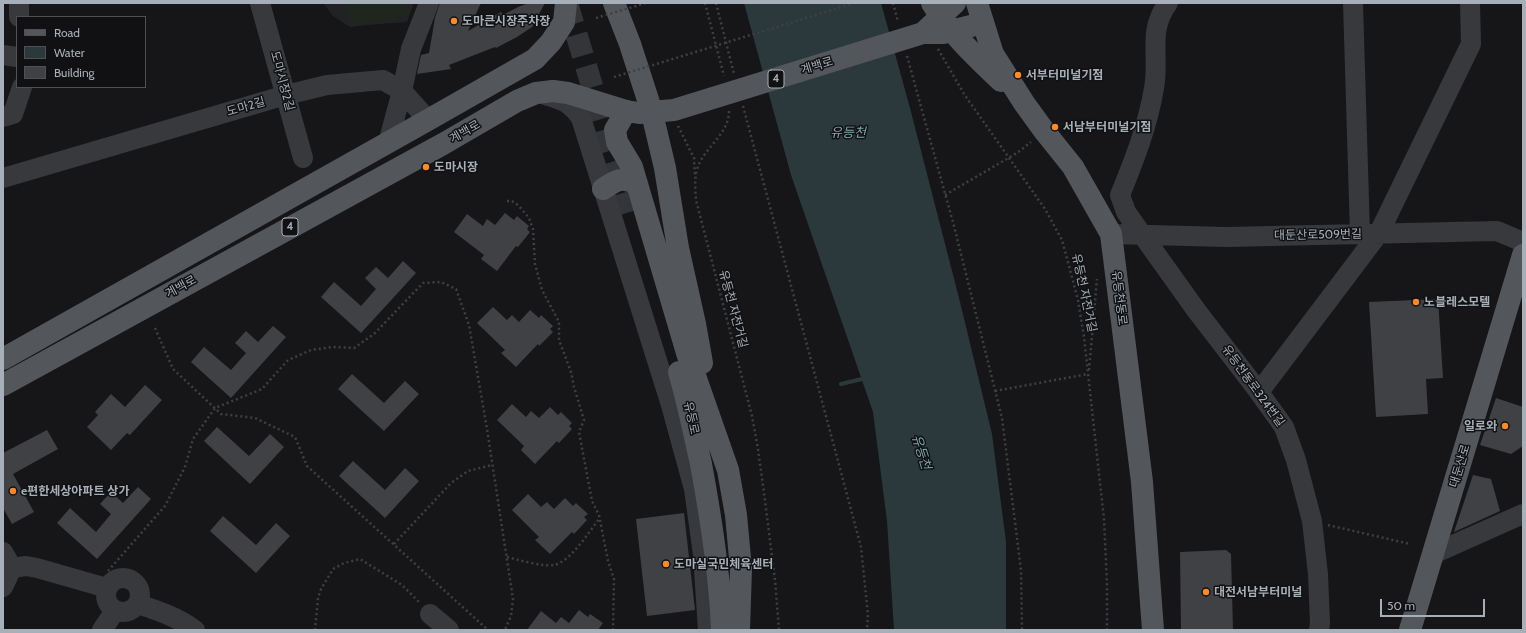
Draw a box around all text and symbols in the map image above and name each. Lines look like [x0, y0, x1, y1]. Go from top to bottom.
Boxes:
place label: 도마큰시장주차장 [462, 14, 550, 28]
legend [16, 16, 146, 88]
marker: 도마큰시장주차장 [449, 16, 459, 26]
text: Road [54, 25, 80, 40]
text: Water [54, 45, 84, 60]
street label: 도마시장2길 [267, 49, 297, 113]
street label: 계백로 [799, 54, 835, 78]
text: Building [54, 65, 95, 80]
place label: 서부터미널기점 [1026, 68, 1103, 82]
road number: 4 [768, 70, 784, 88]
marker: 서부터미널기점 [1013, 70, 1023, 80]
street label: 도마2길 [225, 95, 267, 119]
street label: 계백로 [447, 117, 483, 147]
place label: 서남부터미널기점 [1063, 120, 1151, 134]
marker: 서남부터미널기점 [1050, 122, 1060, 132]
water label: 유등천 [830, 125, 866, 141]
place label: 도마시장 [434, 160, 478, 174]
marker: 도마시장 [421, 162, 431, 172]
road number: 4 [282, 218, 298, 236]
street label: 대둔산로509번길 [1274, 227, 1362, 243]
street label: 유등천 자전거길 [1069, 252, 1099, 334]
street label: 유등천 자전거길 [716, 269, 750, 349]
street label: 유등천동로 [1108, 270, 1130, 326]
street label: 계백로 [163, 273, 199, 301]
place label: 노블레스모텔 [1424, 295, 1490, 309]
marker: 노블레스모텔 [1411, 297, 1421, 307]
street label: 유등천동로324번길 [1219, 343, 1287, 429]
street label: 유등로 [681, 400, 701, 436]
place label: 일로와 [1464, 419, 1497, 433]
marker: 일로와 [1500, 421, 1510, 431]
water label: 유등천 [908, 433, 934, 471]
street label: 대둔산로 [1447, 443, 1473, 489]
place label: e편한세상아파트 상가 [21, 484, 129, 498]
marker: e편한세상아파트 상가 [8, 486, 18, 496]
place label: 도마실국민체육센터 [674, 557, 773, 571]
marker: 도마실국민체육센터 [661, 559, 671, 569]
place label: 대전서남부터미널 [1214, 585, 1302, 599]
marker: 대전서남부터미널 [1201, 587, 1211, 597]
scale bar [1382, 591, 1487, 617]
text: 50 m [1387, 598, 1415, 613]

